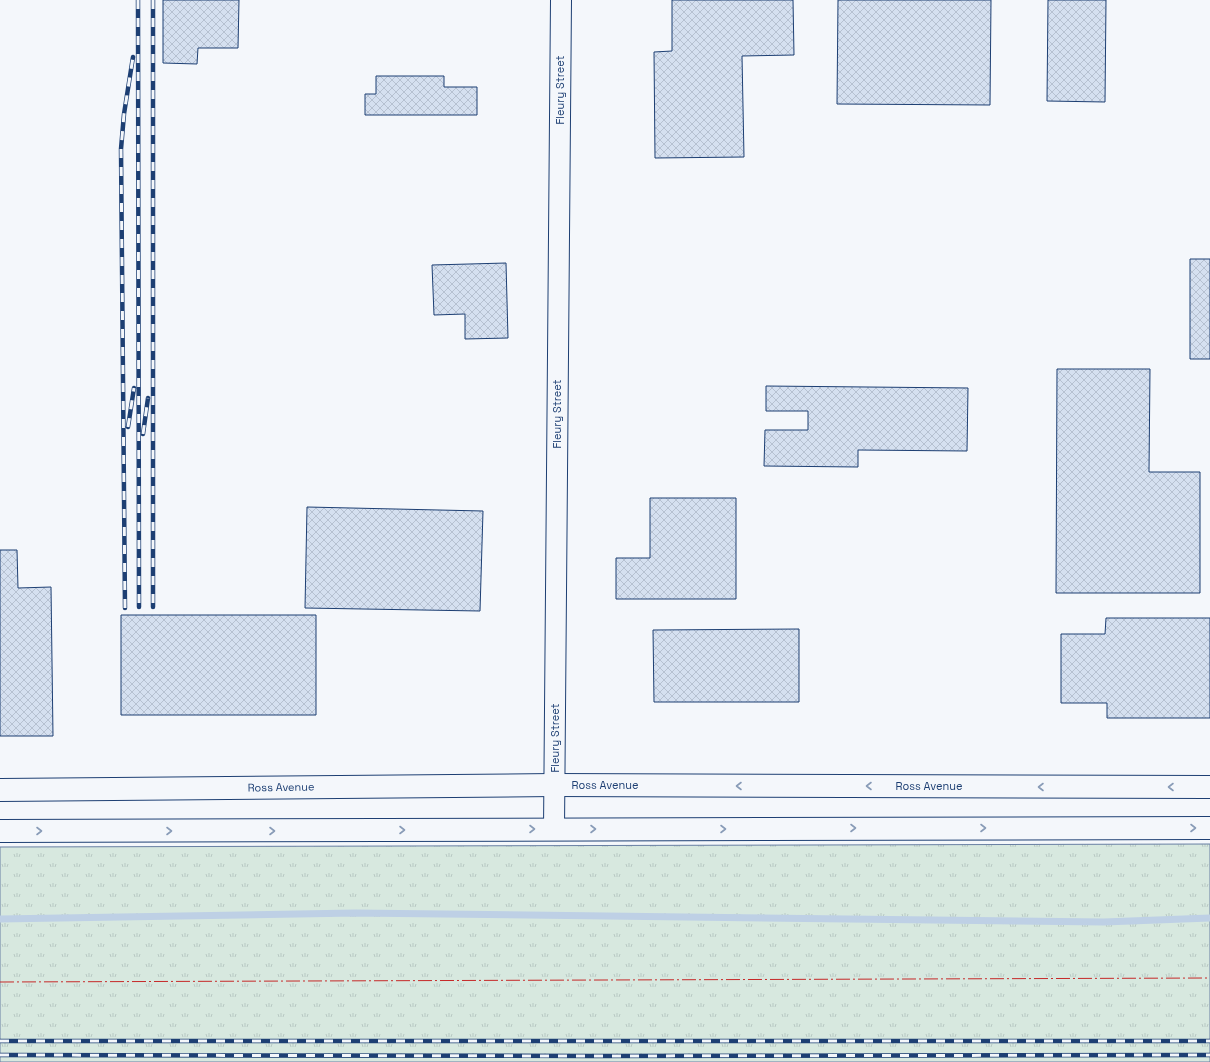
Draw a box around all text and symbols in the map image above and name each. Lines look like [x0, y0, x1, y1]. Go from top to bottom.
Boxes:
street label: Fleury Street [553, 55, 567, 125]
street label: Fleury Street [550, 379, 564, 449]
street label: Fleury Street [548, 703, 562, 773]
street label: Ross Avenue [572, 778, 638, 792]
street label: Ross Avenue [247, 779, 315, 795]
street label: Ross Avenue [896, 779, 962, 793]
one-way arrow [736, 782, 742, 790]
one-way arrow [866, 782, 872, 790]
one-way arrow [1038, 783, 1044, 791]
one-way arrow [1168, 783, 1174, 791]
one-way arrow [850, 824, 856, 832]
one-way arrow [980, 824, 986, 832]
one-way arrow [1190, 824, 1196, 832]
one-way arrow [529, 825, 535, 833]
one-way arrow [590, 825, 596, 833]
one-way arrow [720, 825, 726, 833]
one-way arrow [399, 826, 405, 834]
one-way arrow [36, 827, 42, 835]
one-way arrow [166, 827, 172, 835]
one-way arrow [269, 827, 275, 835]

